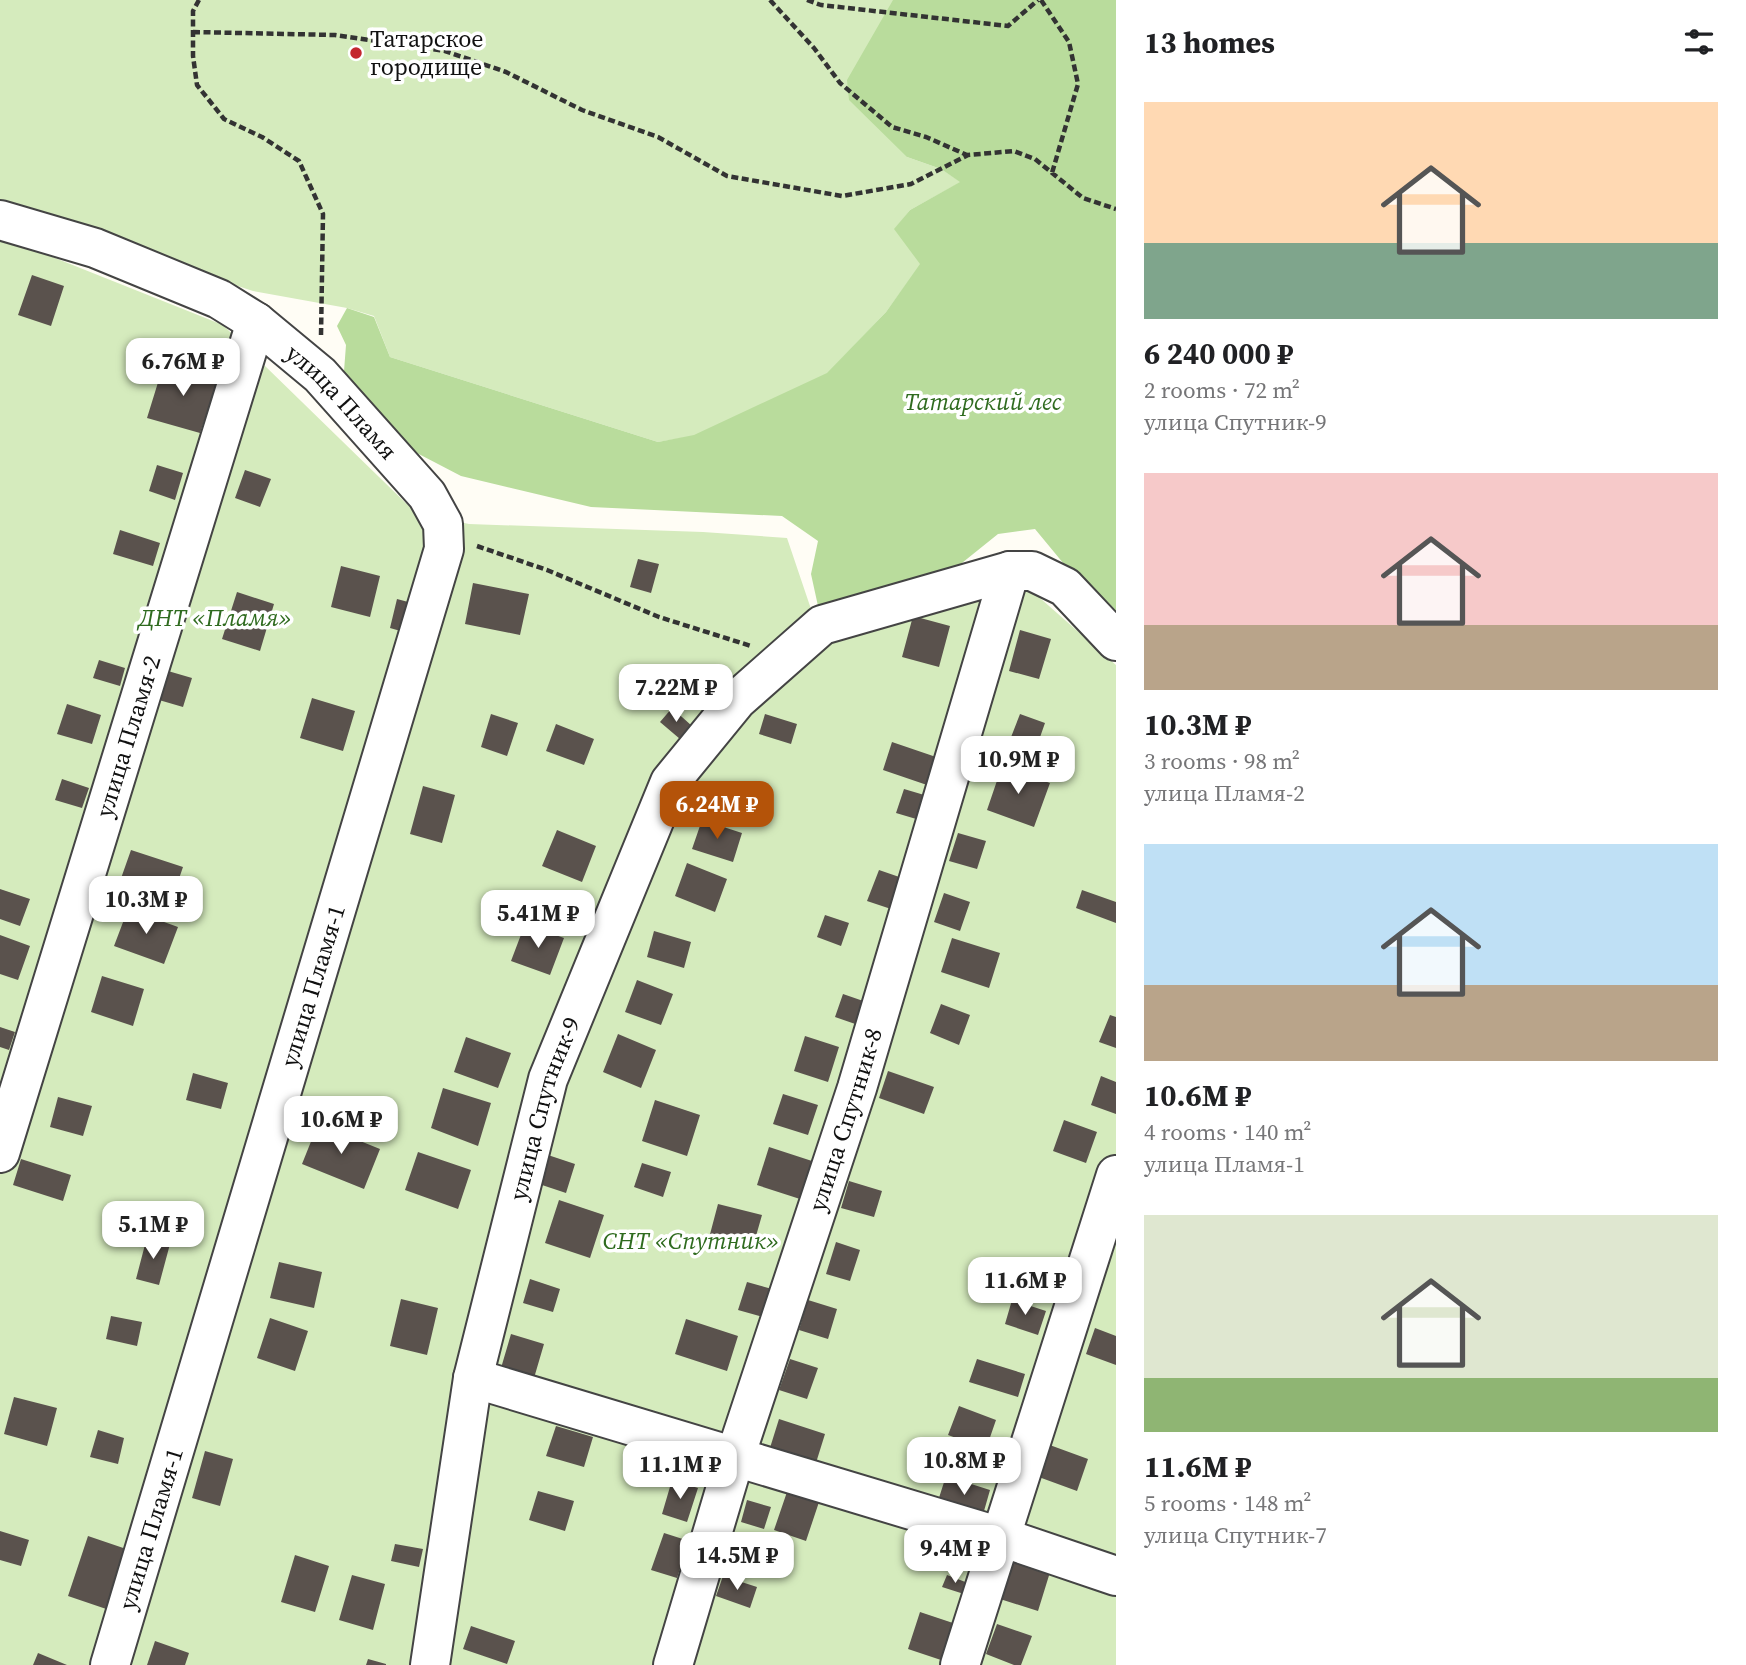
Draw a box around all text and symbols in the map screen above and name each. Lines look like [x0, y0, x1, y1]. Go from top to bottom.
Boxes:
place label: Татарское городище [370, 22, 484, 83]
text: 13 homes [1144, 22, 1275, 63]
icon: filters [1680, 23, 1718, 61]
marker: Татарское городище [348, 45, 364, 61]
icon: home [1368, 147, 1494, 273]
text: 6 240 000 ₽ [1144, 333, 1293, 374]
street label: улица Пламя [279, 336, 405, 467]
pin: 6.76M ₽ [118, 338, 248, 398]
text: 6.76M ₽ [142, 345, 224, 377]
text: 2 rooms · 72 m² [1144, 374, 1300, 406]
park label: Татарский лес [905, 385, 1062, 418]
text: улица Спутник-9 [1144, 406, 1327, 438]
icon: home [1368, 518, 1494, 644]
park label: ДНТ «Пламя» [136, 601, 292, 634]
street label: улица Пламя-2 [87, 651, 168, 821]
pin: 7.22M ₽ [611, 664, 741, 724]
text: 7.22M ₽ [635, 671, 717, 703]
text: 10.3M ₽ [1144, 704, 1251, 745]
pin: 10.9M ₽ [953, 736, 1083, 796]
text: 10.9M ₽ [977, 743, 1059, 775]
text: 3 rooms · 98 m² [1144, 745, 1300, 777]
text: улица Пламя-2 [1144, 777, 1305, 809]
pin: 6.24M ₽ [652, 782, 782, 841]
text: 6.24M ₽ [676, 788, 758, 820]
pin: 10.3M ₽ [81, 876, 211, 936]
text: 10.3M ₽ [105, 883, 187, 915]
icon: home [1368, 889, 1494, 1015]
pin: 5.41M ₽ [473, 890, 603, 950]
text: 5.41M ₽ [497, 897, 579, 929]
street label: улица Пламя-1 [272, 901, 353, 1071]
street label: улица Спутник-9 [501, 1012, 588, 1204]
street label: улица Спутник-8 [800, 1024, 890, 1216]
text: 10.6M ₽ [1144, 1075, 1251, 1116]
pin: 10.6M ₽ [276, 1096, 406, 1156]
text: 10.6M ₽ [300, 1103, 382, 1135]
text: 4 rooms · 140 m² [1144, 1116, 1311, 1148]
text: улица Пламя-1 [1144, 1148, 1305, 1180]
pin: 5.1M ₽ [96, 1202, 210, 1261]
text: 5.1M ₽ [118, 1208, 188, 1240]
park label: СНТ «Спутник» [603, 1224, 779, 1257]
pin: 11.6M ₽ [960, 1258, 1090, 1317]
icon: home [1368, 1260, 1494, 1386]
text: 11.6M ₽ [984, 1264, 1066, 1296]
pin: 10.8M ₽ [899, 1438, 1029, 1497]
pin: 11.1M ₽ [615, 1442, 745, 1501]
street label: улица Пламя-1 [110, 1444, 191, 1614]
text: 10.8M ₽ [923, 1444, 1005, 1476]
text: 11.6M ₽ [1144, 1446, 1251, 1487]
text: 11.1M ₽ [639, 1448, 721, 1480]
text: 5 rooms · 148 m² [1144, 1487, 1311, 1519]
text: улица Спутник-7 [1144, 1519, 1327, 1551]
pin: 9.4M ₽ [898, 1526, 1012, 1585]
pin: 14.5M ₽ [672, 1532, 802, 1592]
text: 9.4M ₽ [920, 1532, 990, 1564]
text: 14.5M ₽ [696, 1539, 778, 1571]

